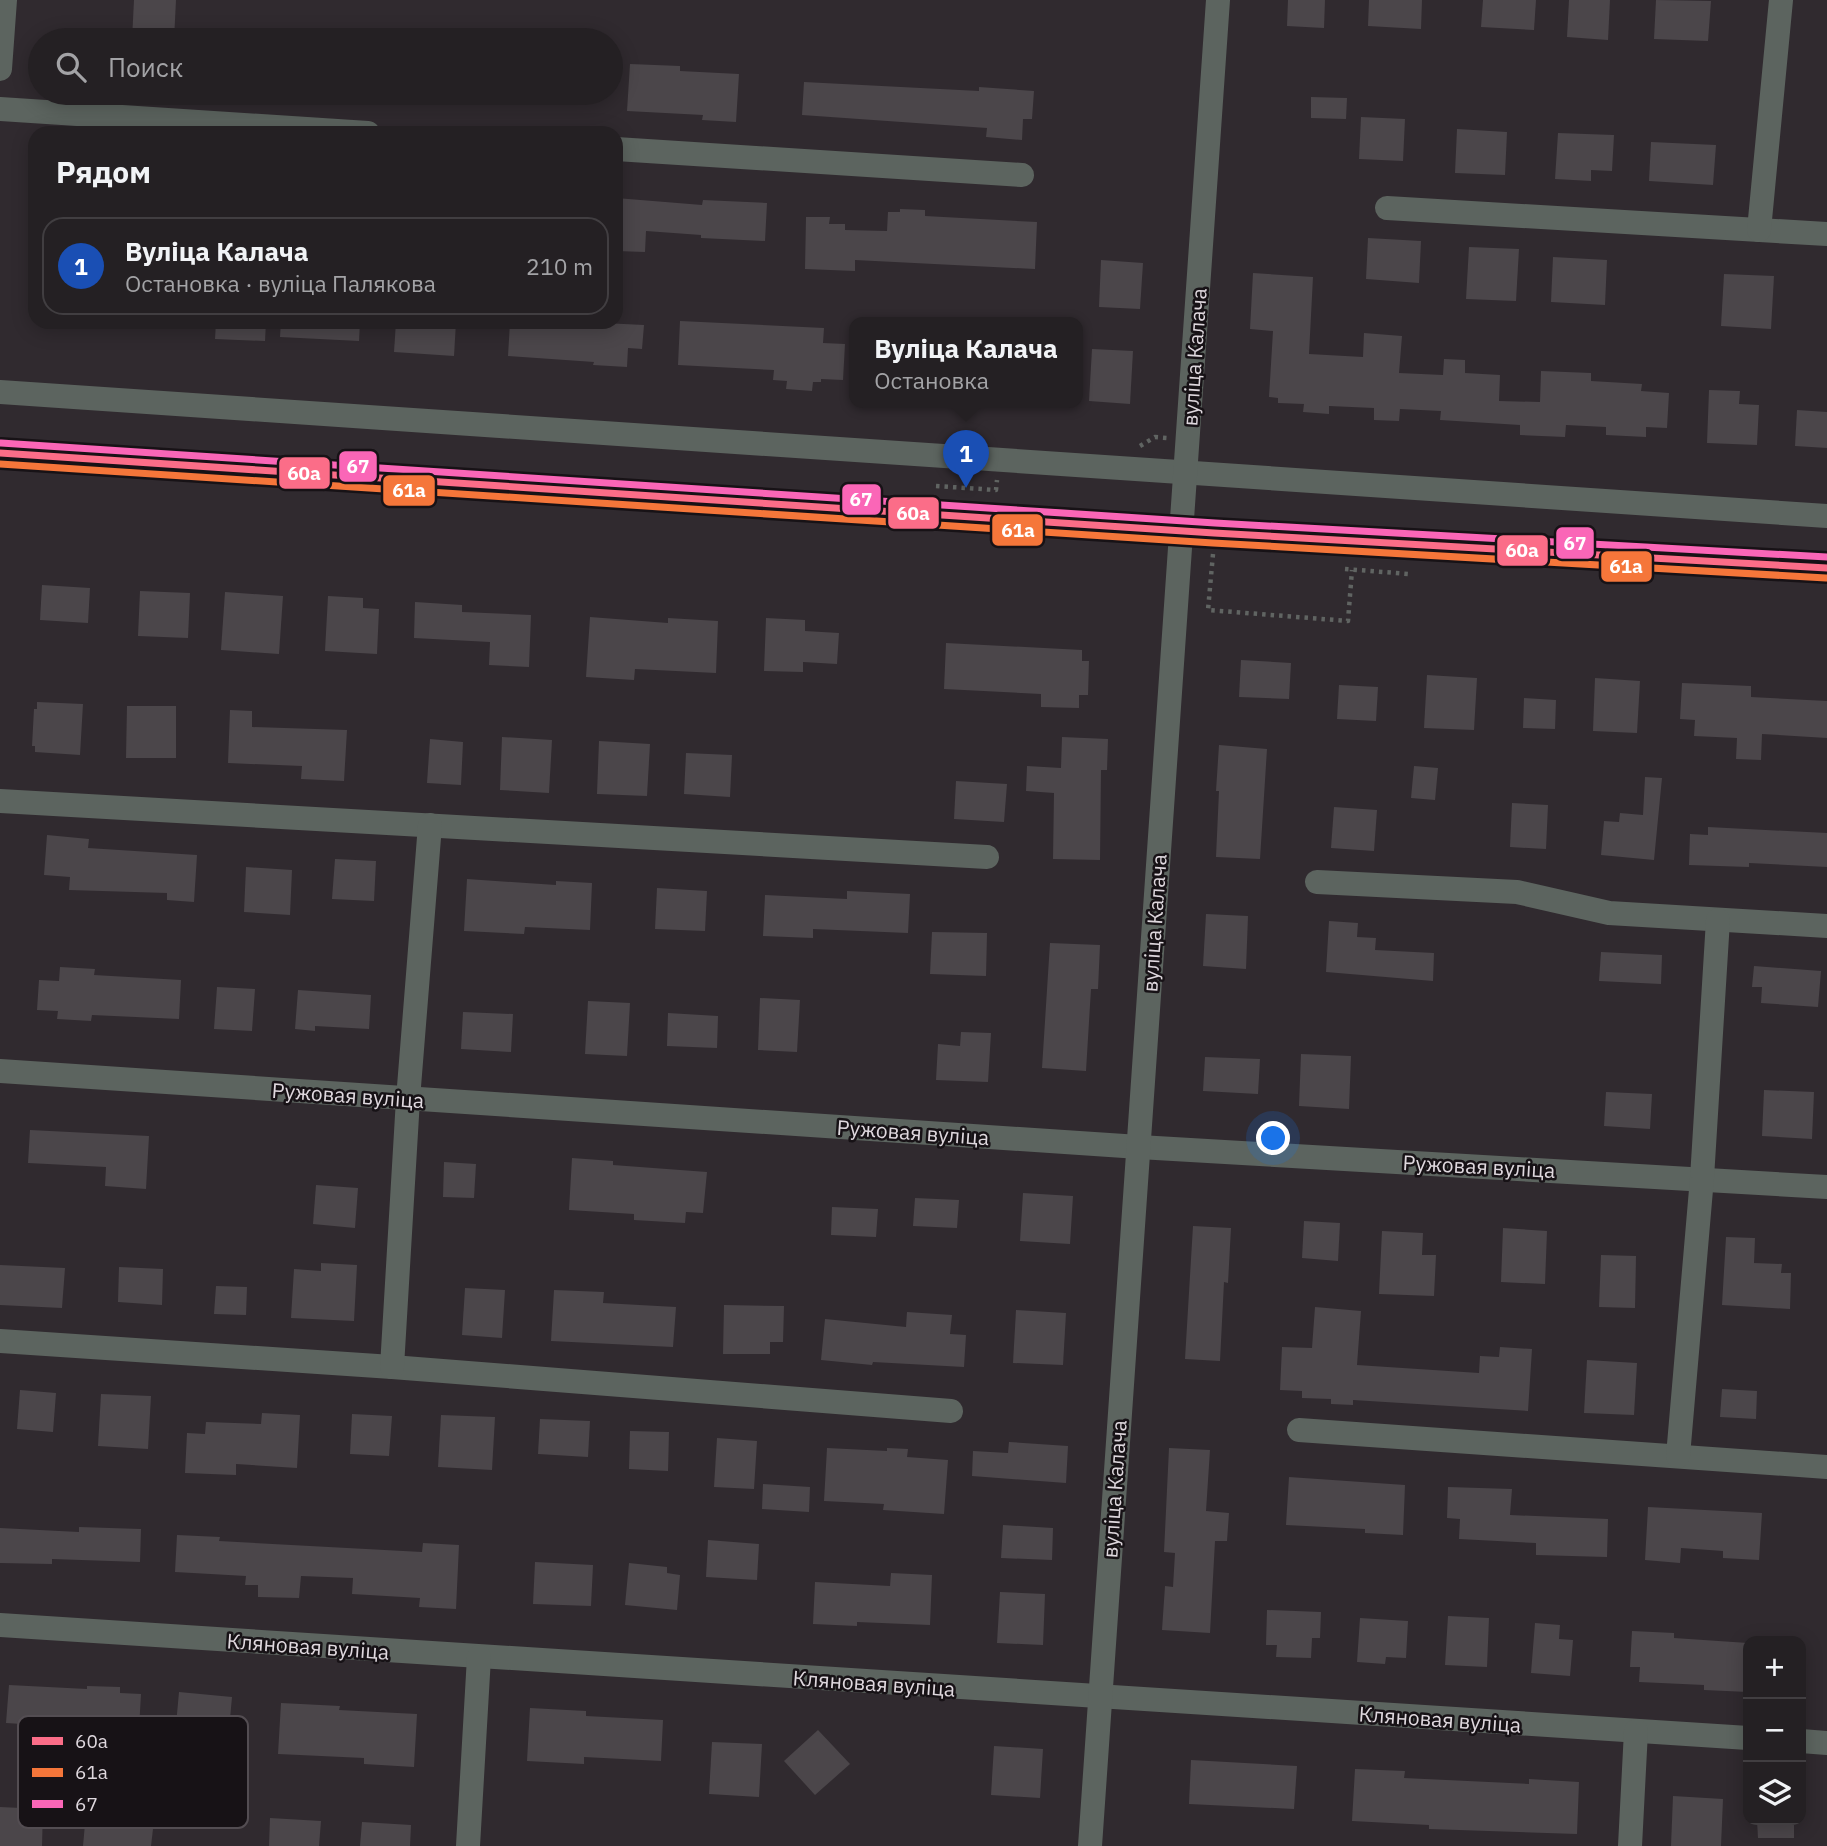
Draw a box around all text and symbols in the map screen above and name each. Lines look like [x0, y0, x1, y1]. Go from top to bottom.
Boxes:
search box [28, 28, 623, 105]
icon: search [52, 48, 90, 86]
text: Поиск [108, 50, 183, 84]
text: Рядом [56, 152, 151, 191]
text: Вуліца Калача [125, 234, 309, 268]
text: 1 [74, 251, 88, 281]
text: 210 m [526, 251, 593, 281]
text: Остановка · вуліца Палякова [125, 268, 436, 298]
street label: вуліца Калача [1175, 287, 1213, 427]
popup [849, 317, 1083, 408]
text: Вуліца Калача [874, 331, 1058, 365]
text: Остановка [874, 365, 989, 395]
pin: 1 [943, 430, 989, 488]
line badge: 67 [338, 450, 378, 483]
text: 67 [347, 454, 369, 478]
line badge: 60а [278, 456, 331, 490]
text: 60а [287, 461, 321, 485]
line badge: 61а [382, 474, 436, 507]
text: 61а [392, 478, 426, 502]
line badge: 67 [841, 483, 882, 516]
text: 67 [850, 487, 872, 511]
line badge: 60а [887, 496, 940, 530]
text: 60а [896, 501, 930, 525]
line badge: 61а [991, 513, 1044, 547]
text: 61а [1001, 518, 1035, 542]
line badge: 67 [1555, 526, 1595, 560]
text: 67 [1564, 531, 1586, 555]
line badge: 60а [1496, 534, 1549, 567]
text: 60а [1505, 538, 1539, 562]
line badge: 61а [1600, 550, 1653, 583]
text: 61а [1609, 554, 1643, 578]
street label: вуліца Калача [1135, 853, 1173, 993]
street label: Ружовая вуліца [271, 1076, 425, 1114]
street label: Ружовая вуліца [836, 1113, 990, 1151]
your location [1256, 1121, 1290, 1155]
street label: Ружовая вуліца [1402, 1148, 1556, 1184]
street label: вуліца Калача [1095, 1419, 1133, 1559]
street label: Кляновая вуліца [226, 1626, 390, 1666]
map controls [1743, 1636, 1806, 1825]
button: + [1743, 1636, 1806, 1699]
street label: Кляновая вуліца [792, 1663, 956, 1703]
street label: Кляновая вуліца [1358, 1699, 1522, 1739]
button: − [1743, 1699, 1806, 1762]
legend [18, 1716, 248, 1828]
text: 60а [75, 1729, 108, 1753]
text: 61а [75, 1760, 108, 1784]
button: layers [1743, 1762, 1806, 1825]
text: 67 [75, 1792, 98, 1816]

